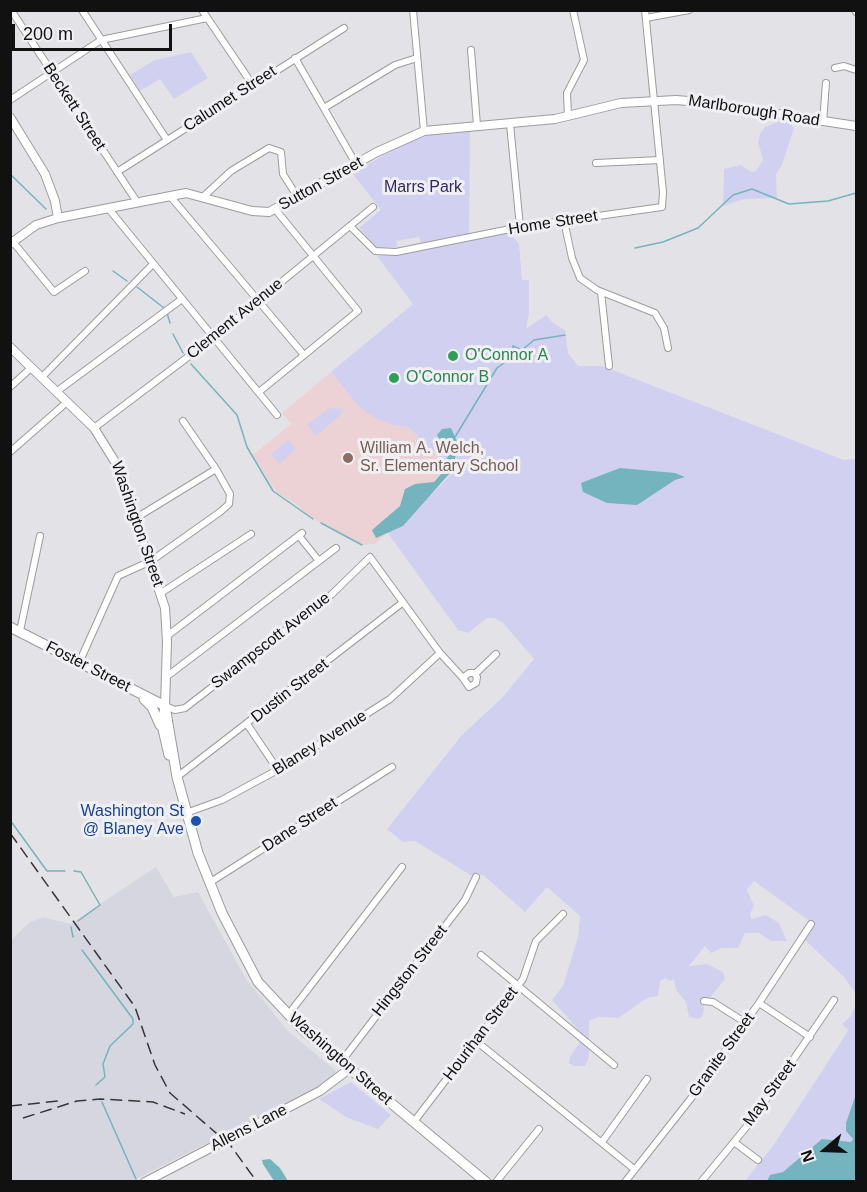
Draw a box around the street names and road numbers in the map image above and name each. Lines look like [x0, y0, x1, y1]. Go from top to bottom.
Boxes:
street label: Beckett Street [39, 60, 109, 154]
street label: Calumet Street [180, 62, 280, 136]
street label: Marlborough Road [687, 91, 821, 131]
street label: Sutton Street [276, 153, 366, 215]
street label: Home Street [507, 206, 599, 240]
street label: Clement Avenue [183, 274, 287, 364]
street label: Washington Street [107, 459, 167, 589]
street label: Swampscott Avenue [208, 589, 334, 693]
street label: Foster Street [42, 637, 134, 697]
street label: Dustin Street [248, 655, 332, 727]
street label: Blaney Avenue [269, 706, 371, 780]
street label: Dane Street [259, 794, 341, 856]
street label: Hingston Street [368, 922, 452, 1020]
street label: Hourihan Street [440, 983, 522, 1085]
street label: Washington Street [284, 1009, 396, 1109]
street label: Granite Street [685, 1009, 759, 1101]
street label: May Street [739, 1056, 801, 1130]
street label: Allens Lane [207, 1100, 291, 1156]

